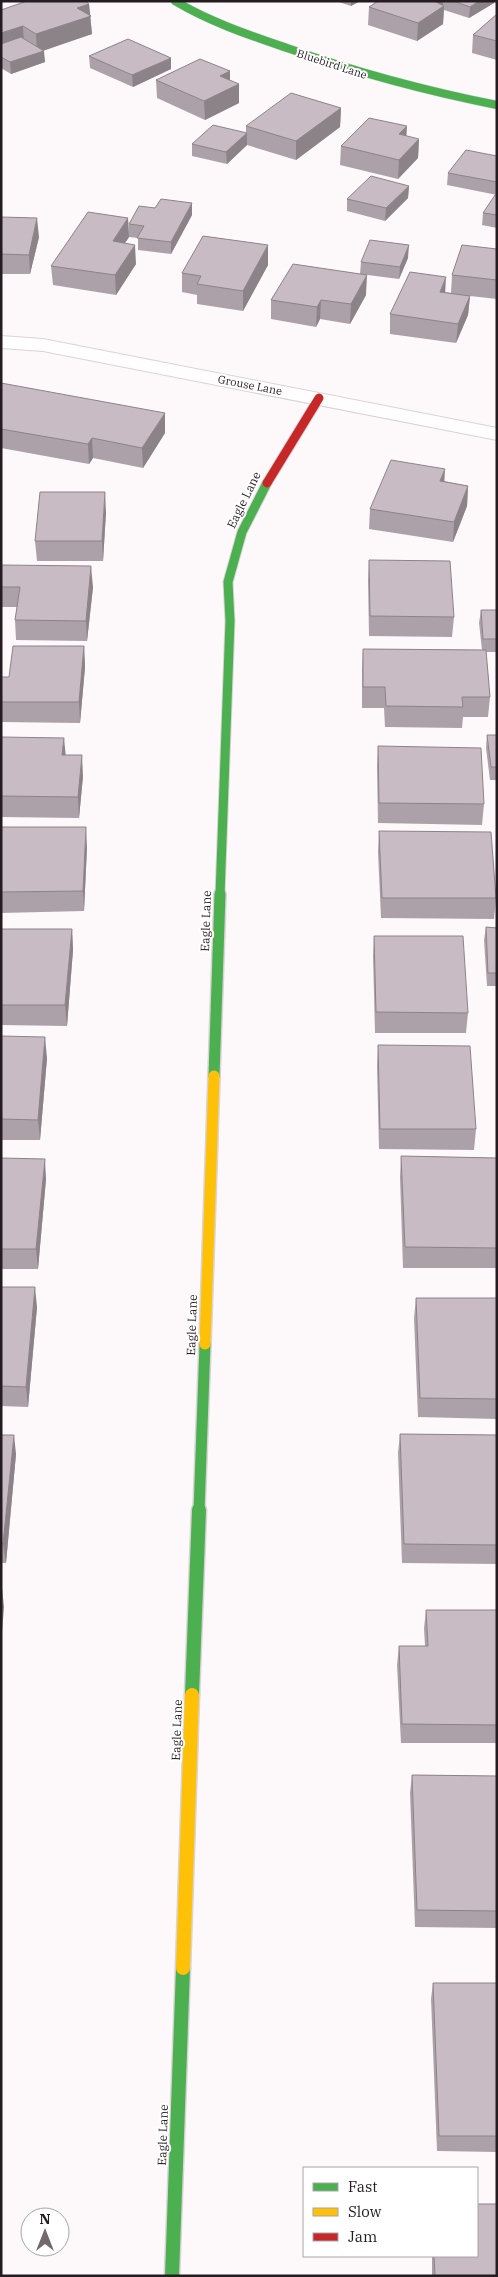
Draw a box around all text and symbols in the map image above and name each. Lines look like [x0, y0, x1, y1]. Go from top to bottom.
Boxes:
street label: Bluebird Lane [295, 46, 369, 82]
street label: Grouse Lane [217, 372, 283, 398]
street label: Eagle Lane [223, 469, 264, 531]
street label: Eagle Lane [197, 890, 214, 952]
street label: Eagle Lane [183, 1294, 200, 1356]
street label: Eagle Lane [168, 1699, 185, 1761]
street label: Eagle Lane [154, 2104, 171, 2166]
legend [303, 2167, 478, 2257]
text: Fast [348, 2177, 378, 2196]
text: Slow [348, 2202, 382, 2221]
north arrow [20, 2207, 70, 2257]
text: N [39, 2210, 51, 2228]
text: Jam [348, 2227, 377, 2246]

